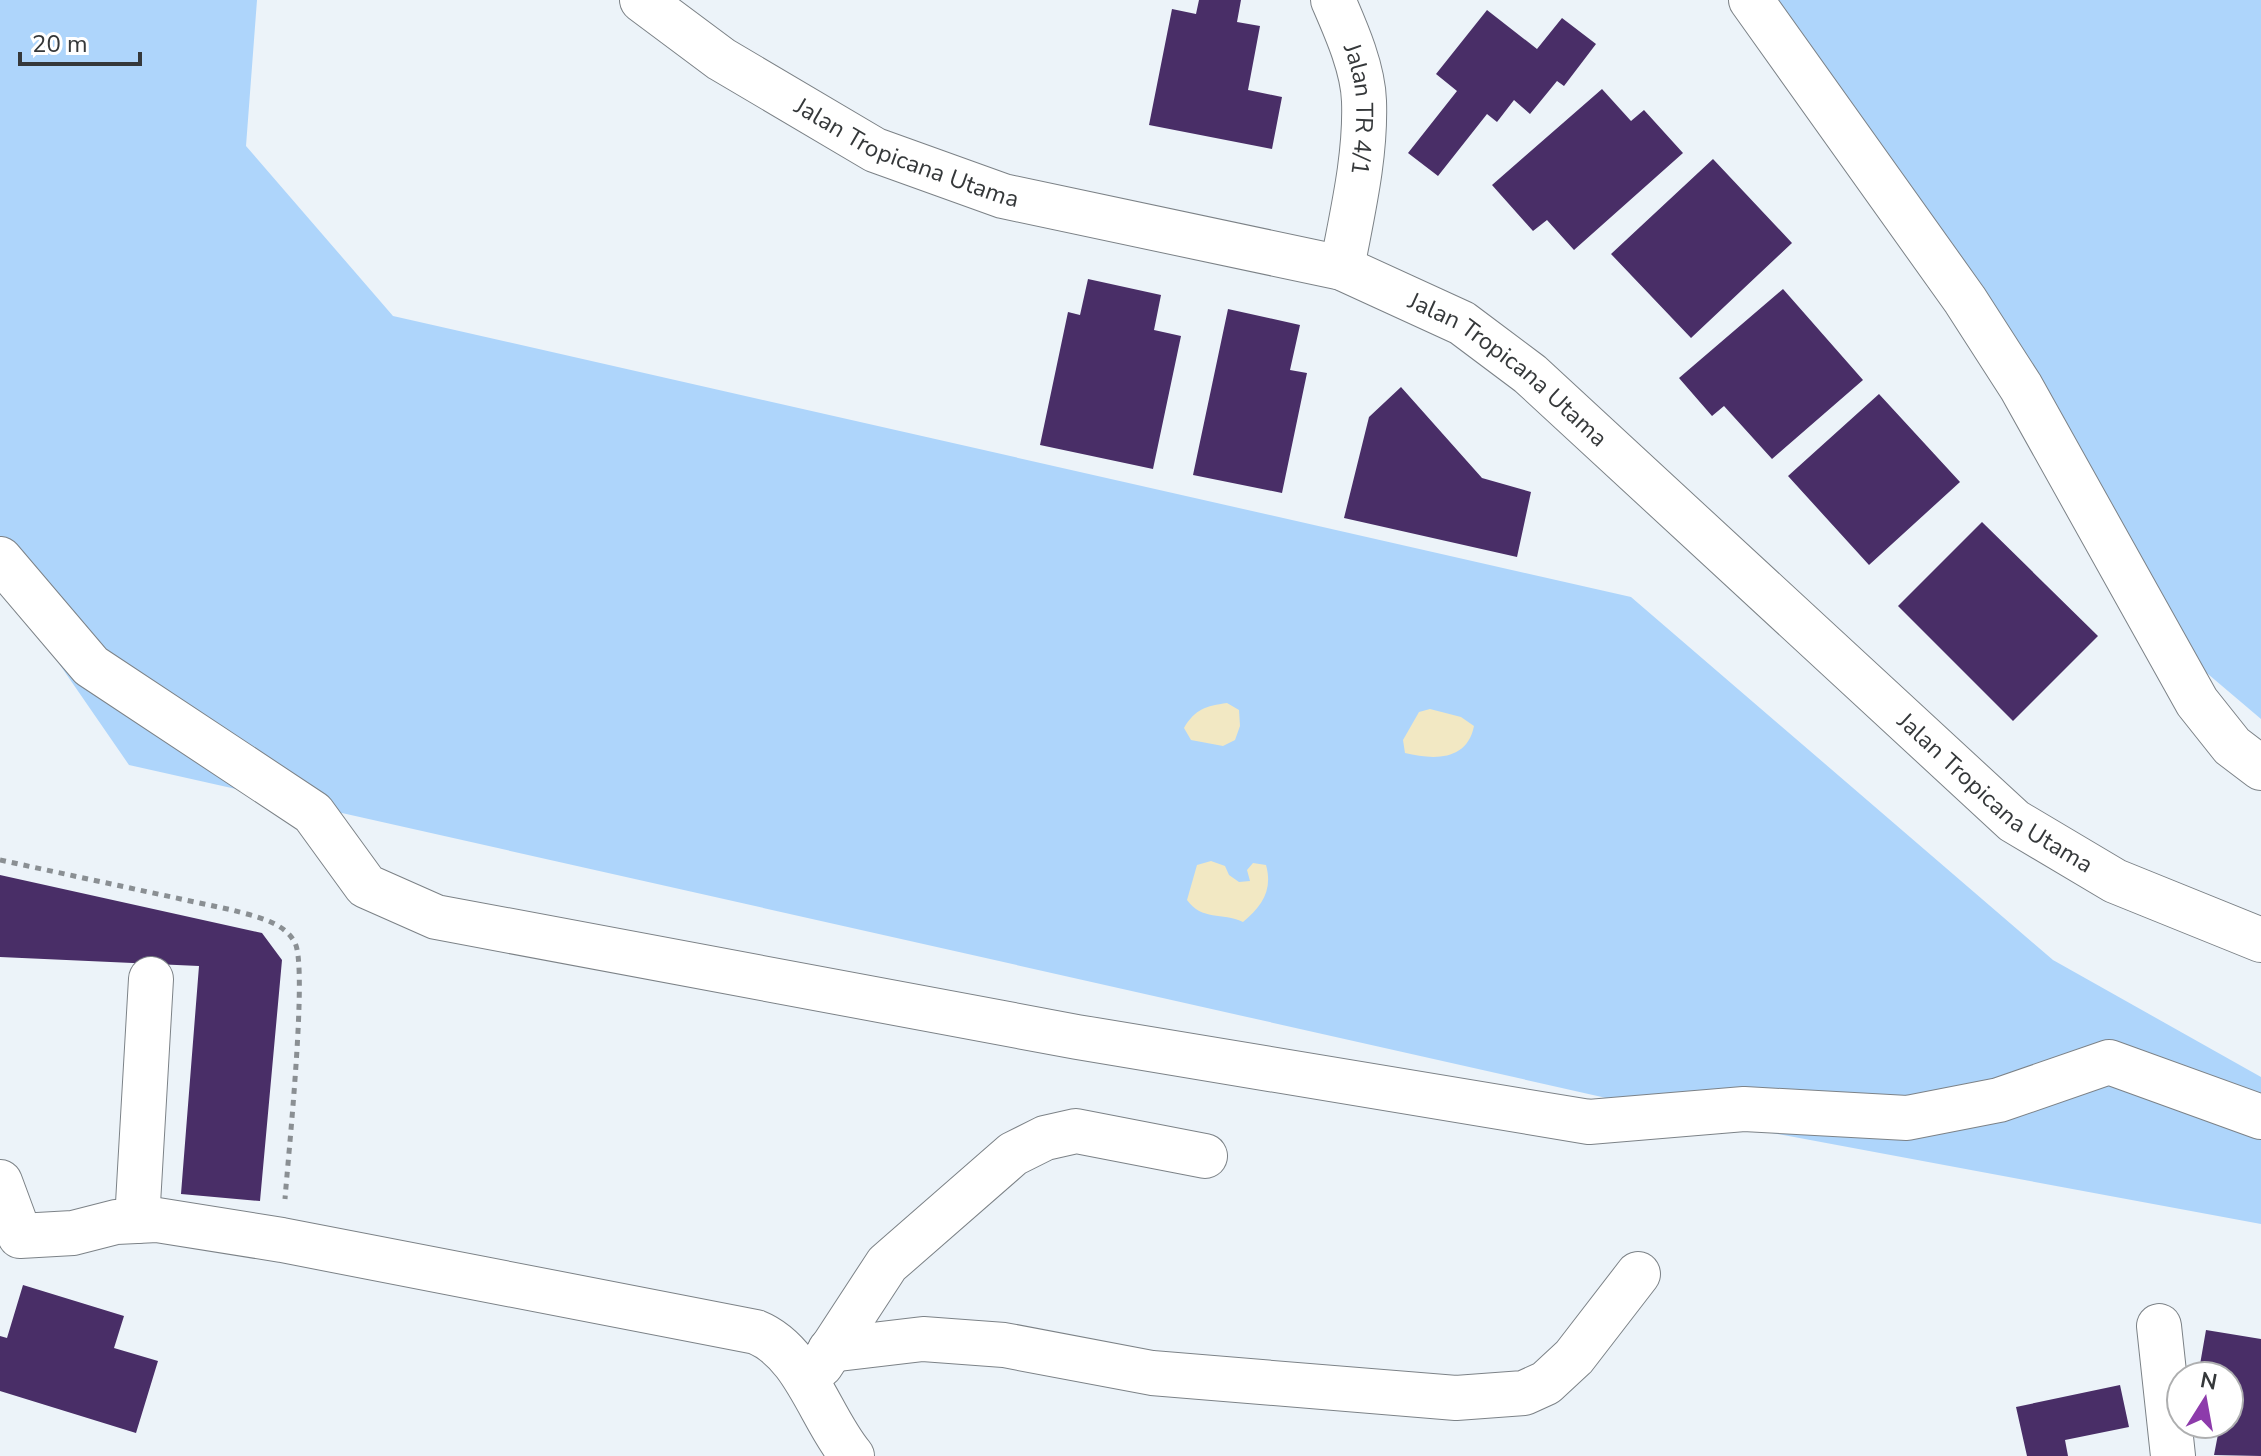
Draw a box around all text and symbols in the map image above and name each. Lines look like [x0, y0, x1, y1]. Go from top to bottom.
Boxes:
scale bar [20, 16, 140, 66]
text: 20 m [32, 28, 88, 60]
street label: Jalan TR 4/1 [1336, 38, 1380, 177]
street label: Jalan Tropicana Utama [788, 90, 1022, 215]
street label: Jalan Tropicana Utama [1402, 284, 1614, 454]
street label: Jalan Tropicana Utama [1890, 705, 2099, 880]
north arrow [2165, 1360, 2245, 1440]
text: N [2198, 1365, 2220, 1398]

